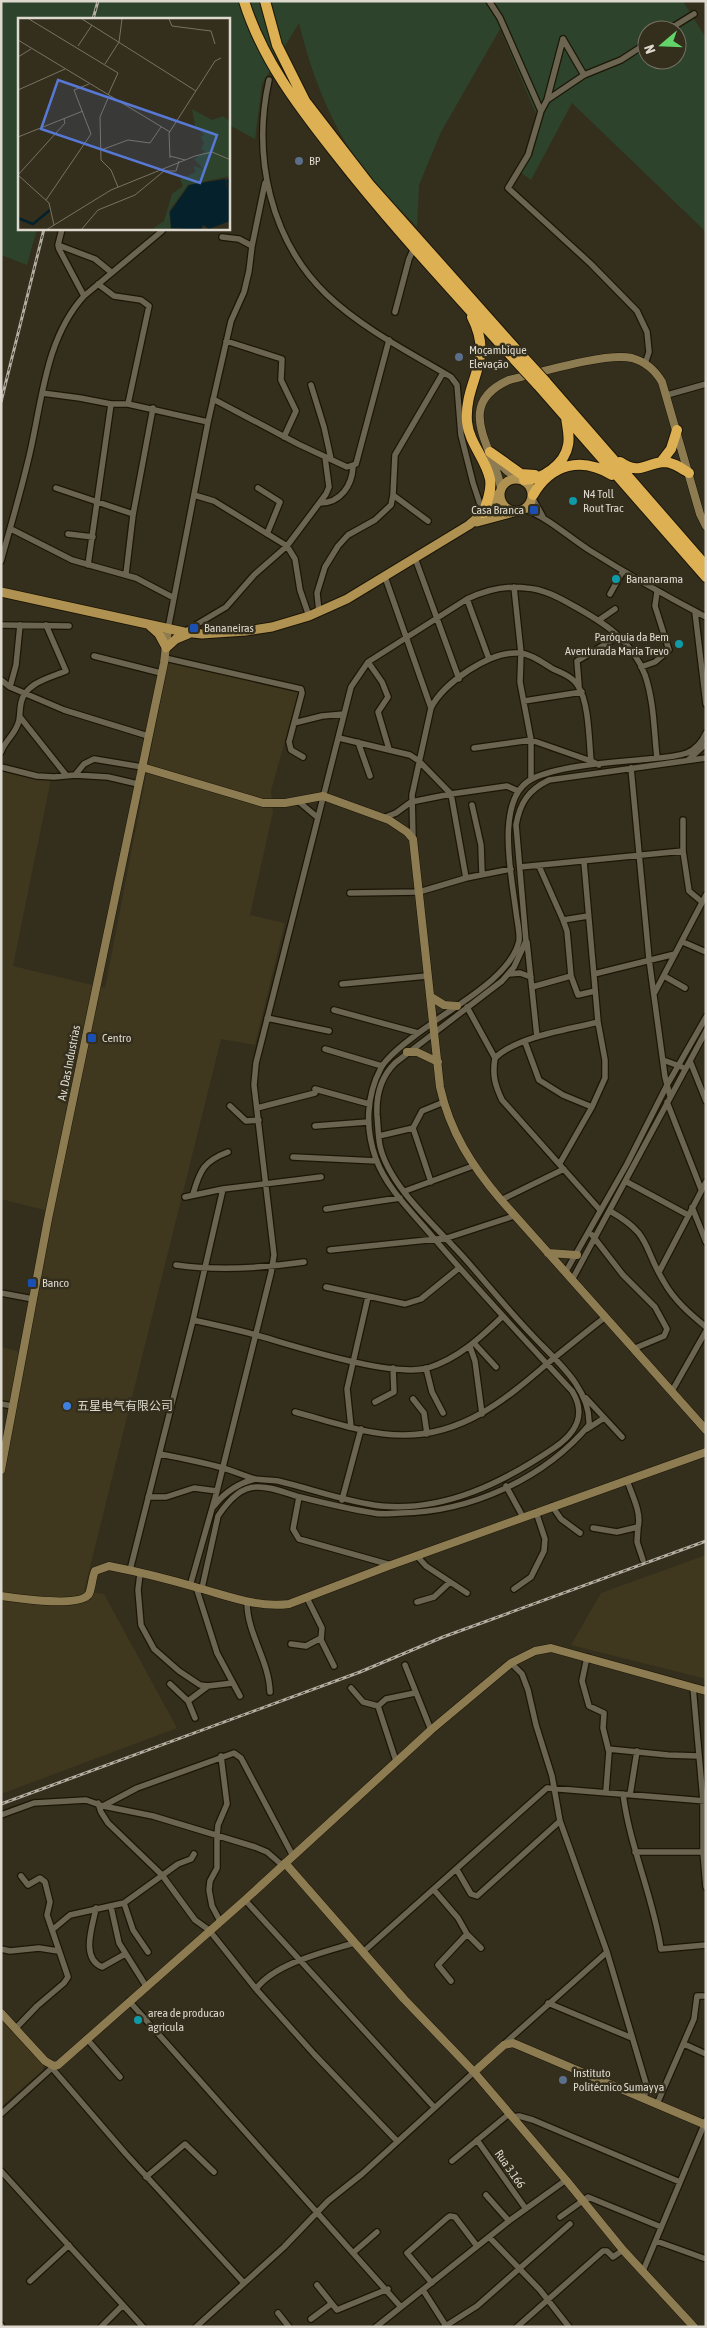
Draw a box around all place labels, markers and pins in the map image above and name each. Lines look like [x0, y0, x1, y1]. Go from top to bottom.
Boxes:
place label: BP [309, 154, 321, 168]
marker: BP [293, 155, 305, 167]
place label: Moçambique Elevação [469, 343, 527, 371]
marker: Moçambique Elevação [453, 351, 465, 363]
place label: N4 Toll Rout Trac [583, 487, 624, 515]
marker: N4 Toll Rout Trac [567, 495, 579, 507]
place label: Casa Branca [471, 503, 524, 517]
marker: Casa Branca [528, 504, 540, 516]
place label: Bananarama [626, 572, 683, 586]
marker: Bananarama [610, 573, 622, 585]
place label: Bananeiras [204, 621, 254, 635]
marker: Bananeiras [188, 622, 200, 634]
place label: Paróquia da Bem Aventurada Maria Trevo [565, 630, 669, 658]
marker: Paróquia da Bem Aventurada Maria Trevo [673, 638, 685, 650]
place label: Centro [102, 1031, 132, 1045]
marker: Centro [86, 1032, 98, 1044]
place label: Banco [42, 1276, 70, 1290]
marker: Banco [26, 1277, 38, 1289]
place label: 五星电气有限公司 [77, 1399, 173, 1413]
marker: 五星电气有限公司 [61, 1400, 73, 1412]
place label: area de producao agricula [148, 2006, 225, 2034]
marker: area de producao agricula [132, 2014, 144, 2026]
place label: Instituto Politécnico Sumayya [573, 2066, 664, 2094]
marker: Instituto Politécnico Sumayya [557, 2074, 569, 2086]

